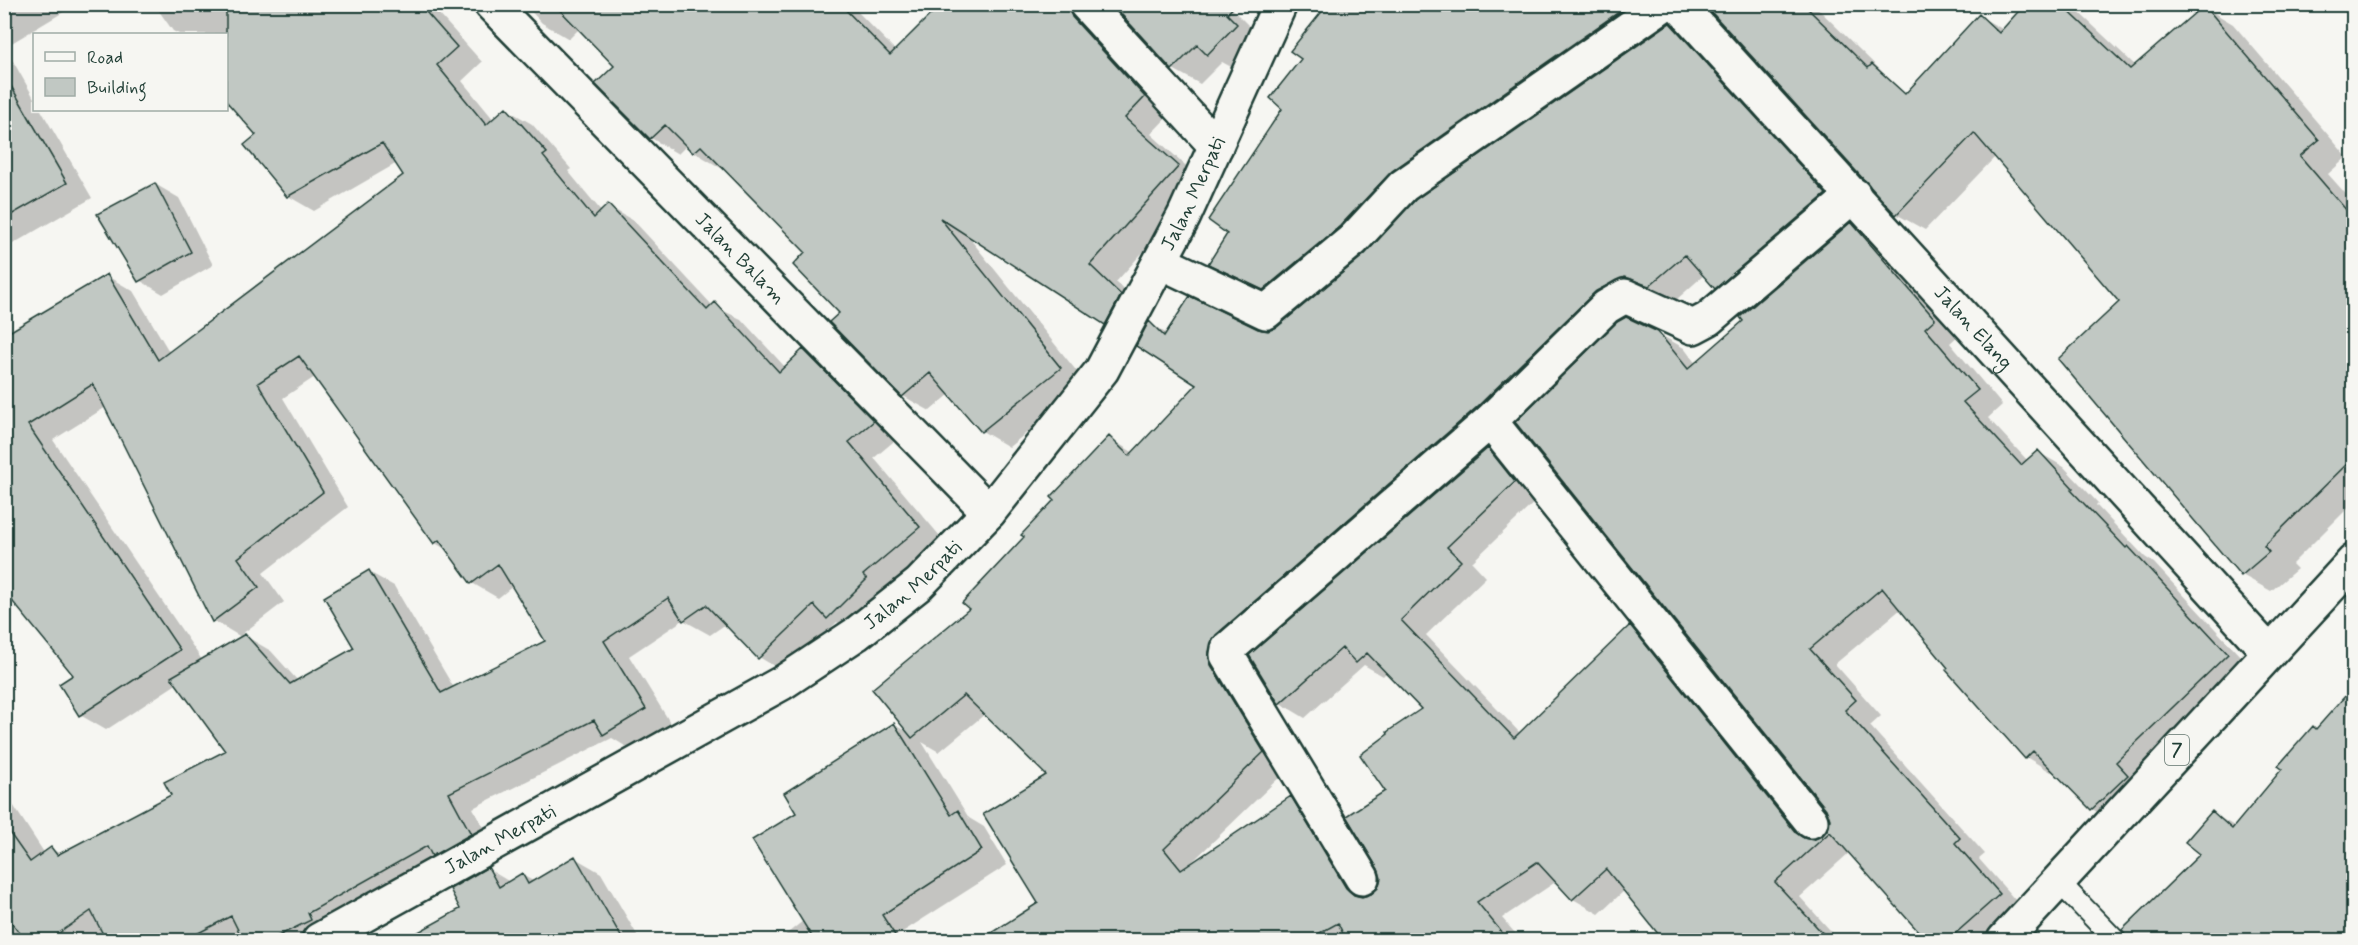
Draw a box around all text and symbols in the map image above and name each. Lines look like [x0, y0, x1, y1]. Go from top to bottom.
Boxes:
legend [33, 33, 228, 111]
text: Road [87, 46, 123, 70]
text: Building [87, 76, 147, 102]
street label: Jalan Merpati [1154, 133, 1232, 256]
street label: Jalan Balam [689, 206, 792, 310]
street label: Jalan Elang [1928, 280, 2019, 376]
street label: Jalan Merpati [858, 535, 968, 636]
road number: 7 [2165, 735, 2189, 765]
street label: Jalan Merpati [440, 798, 560, 881]

